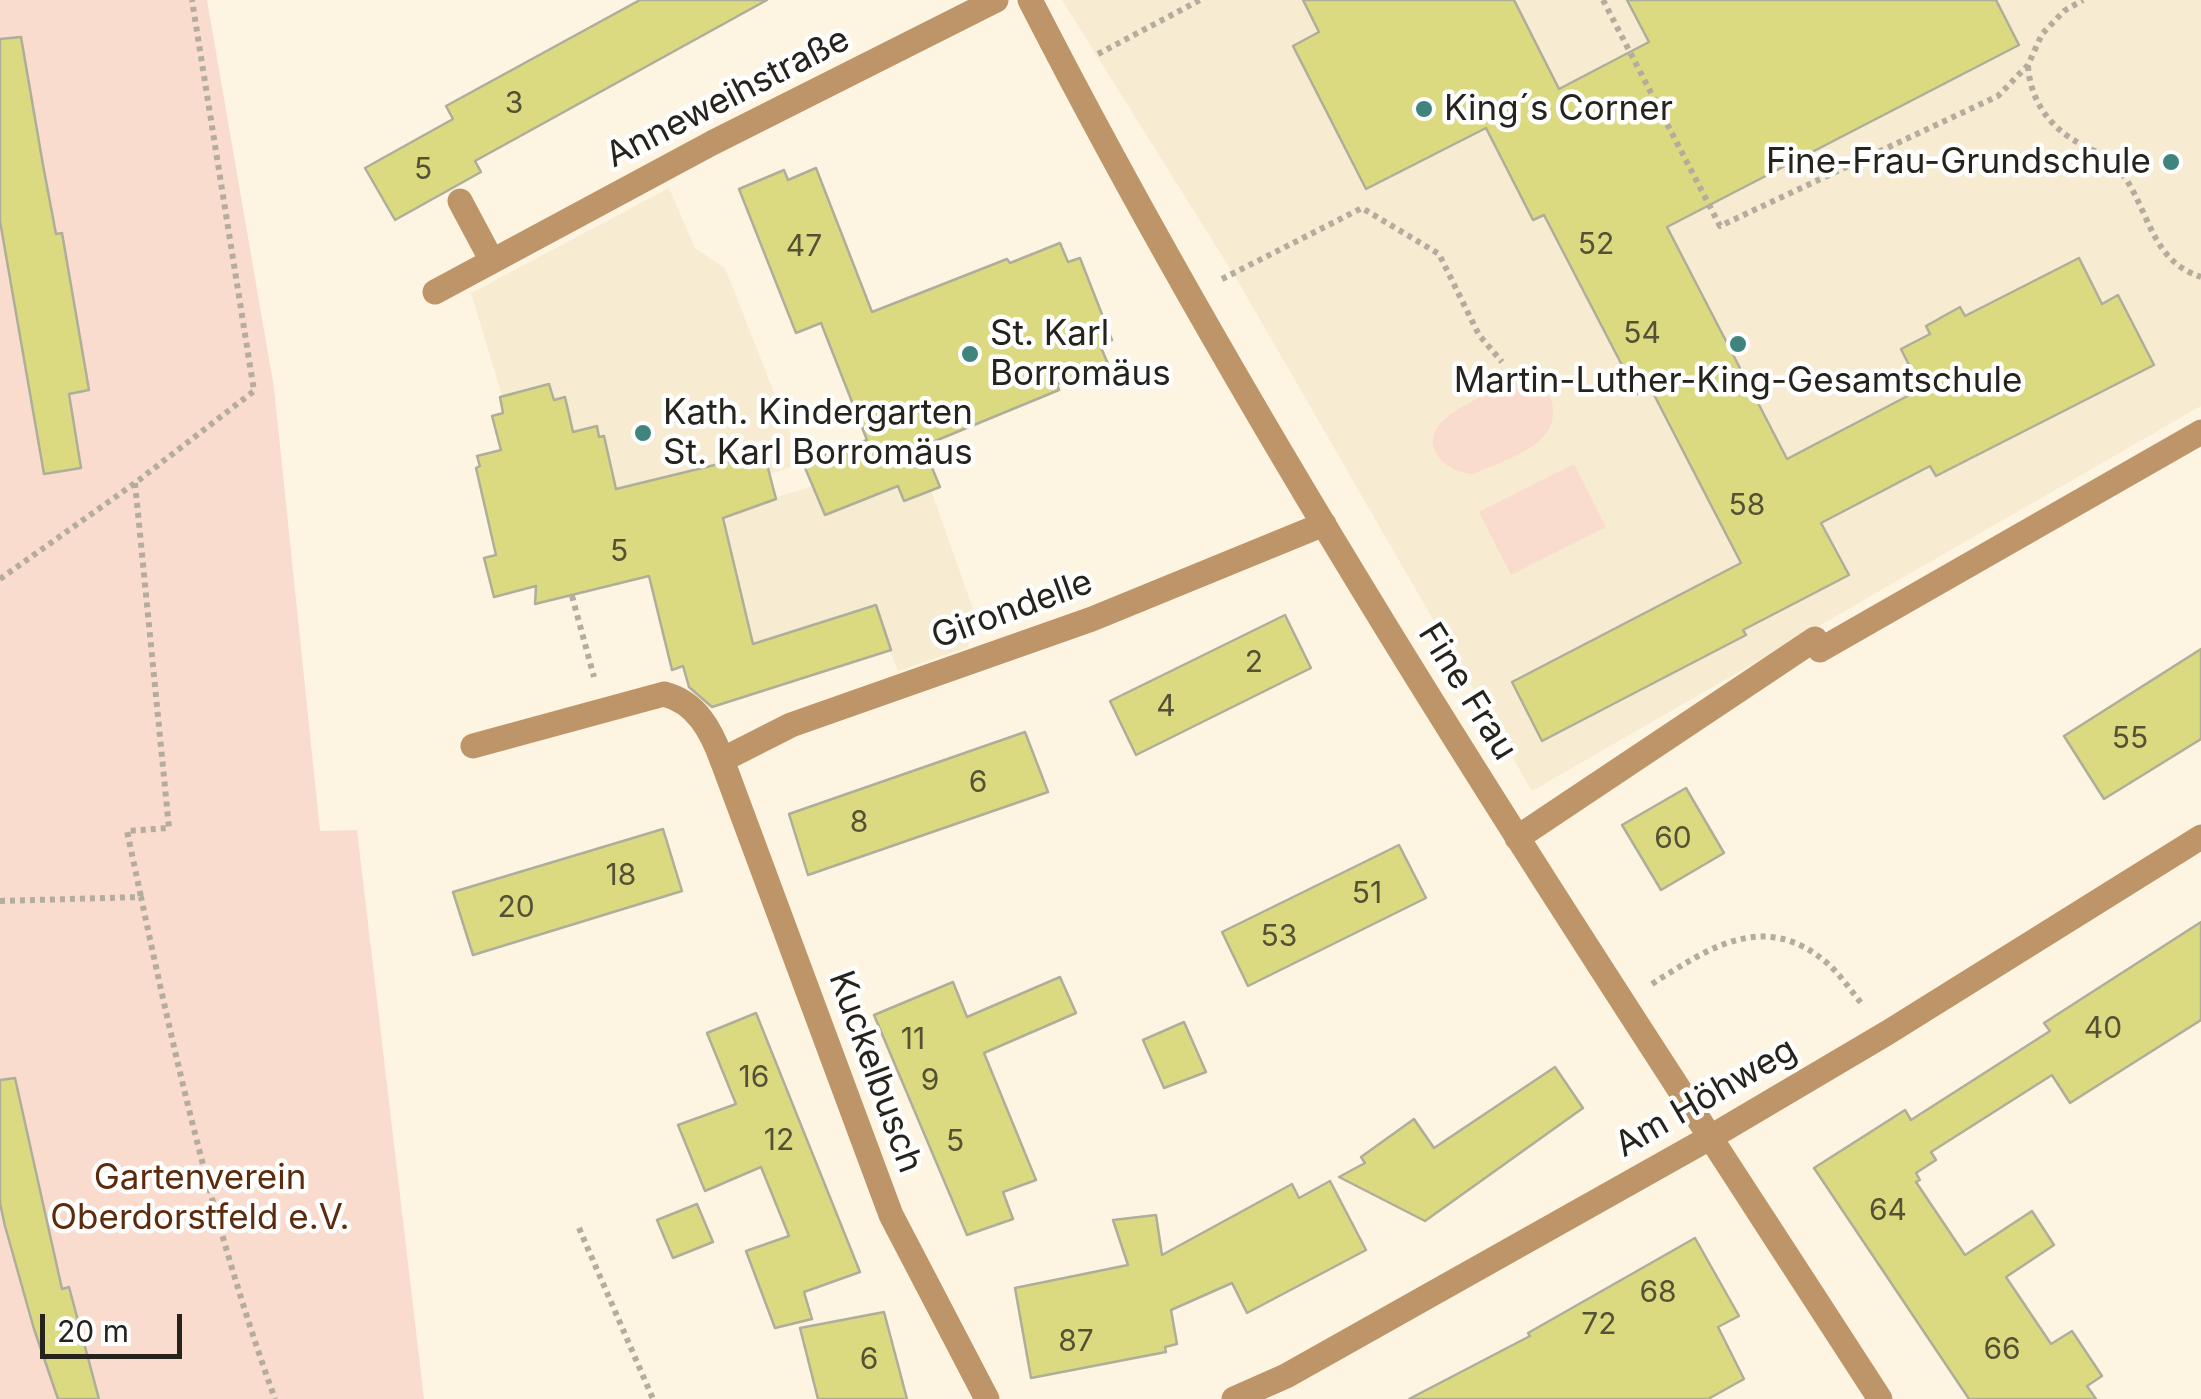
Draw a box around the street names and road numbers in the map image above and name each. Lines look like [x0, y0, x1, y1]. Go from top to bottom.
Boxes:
street label: Anneweihstraße [599, 19, 857, 177]
street label: Girondelle [926, 562, 1098, 658]
street label: Fine Frau [1409, 616, 1525, 768]
street label: Kuckelbusch [819, 965, 931, 1179]
street label: Am Höhweg [1608, 1029, 1804, 1167]

